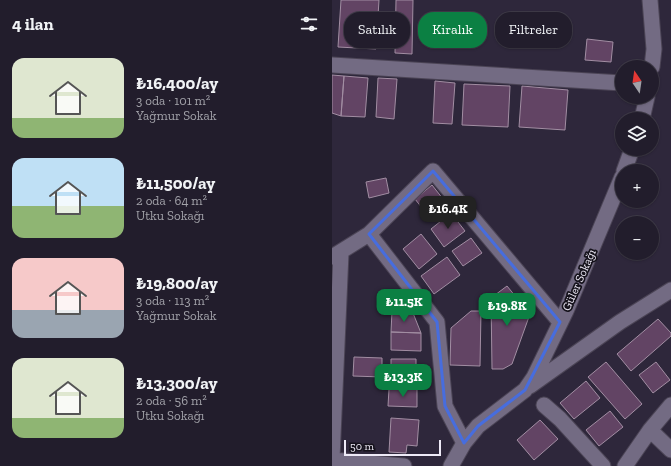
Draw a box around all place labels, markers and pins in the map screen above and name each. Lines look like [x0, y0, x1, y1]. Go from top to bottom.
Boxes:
pin: ₺16.4K [415, 196, 481, 230]
pin: ₺11.5K [371, 289, 437, 323]
pin: ₺19.8K [474, 293, 540, 327]
pin: ₺13.3K [370, 364, 436, 398]

